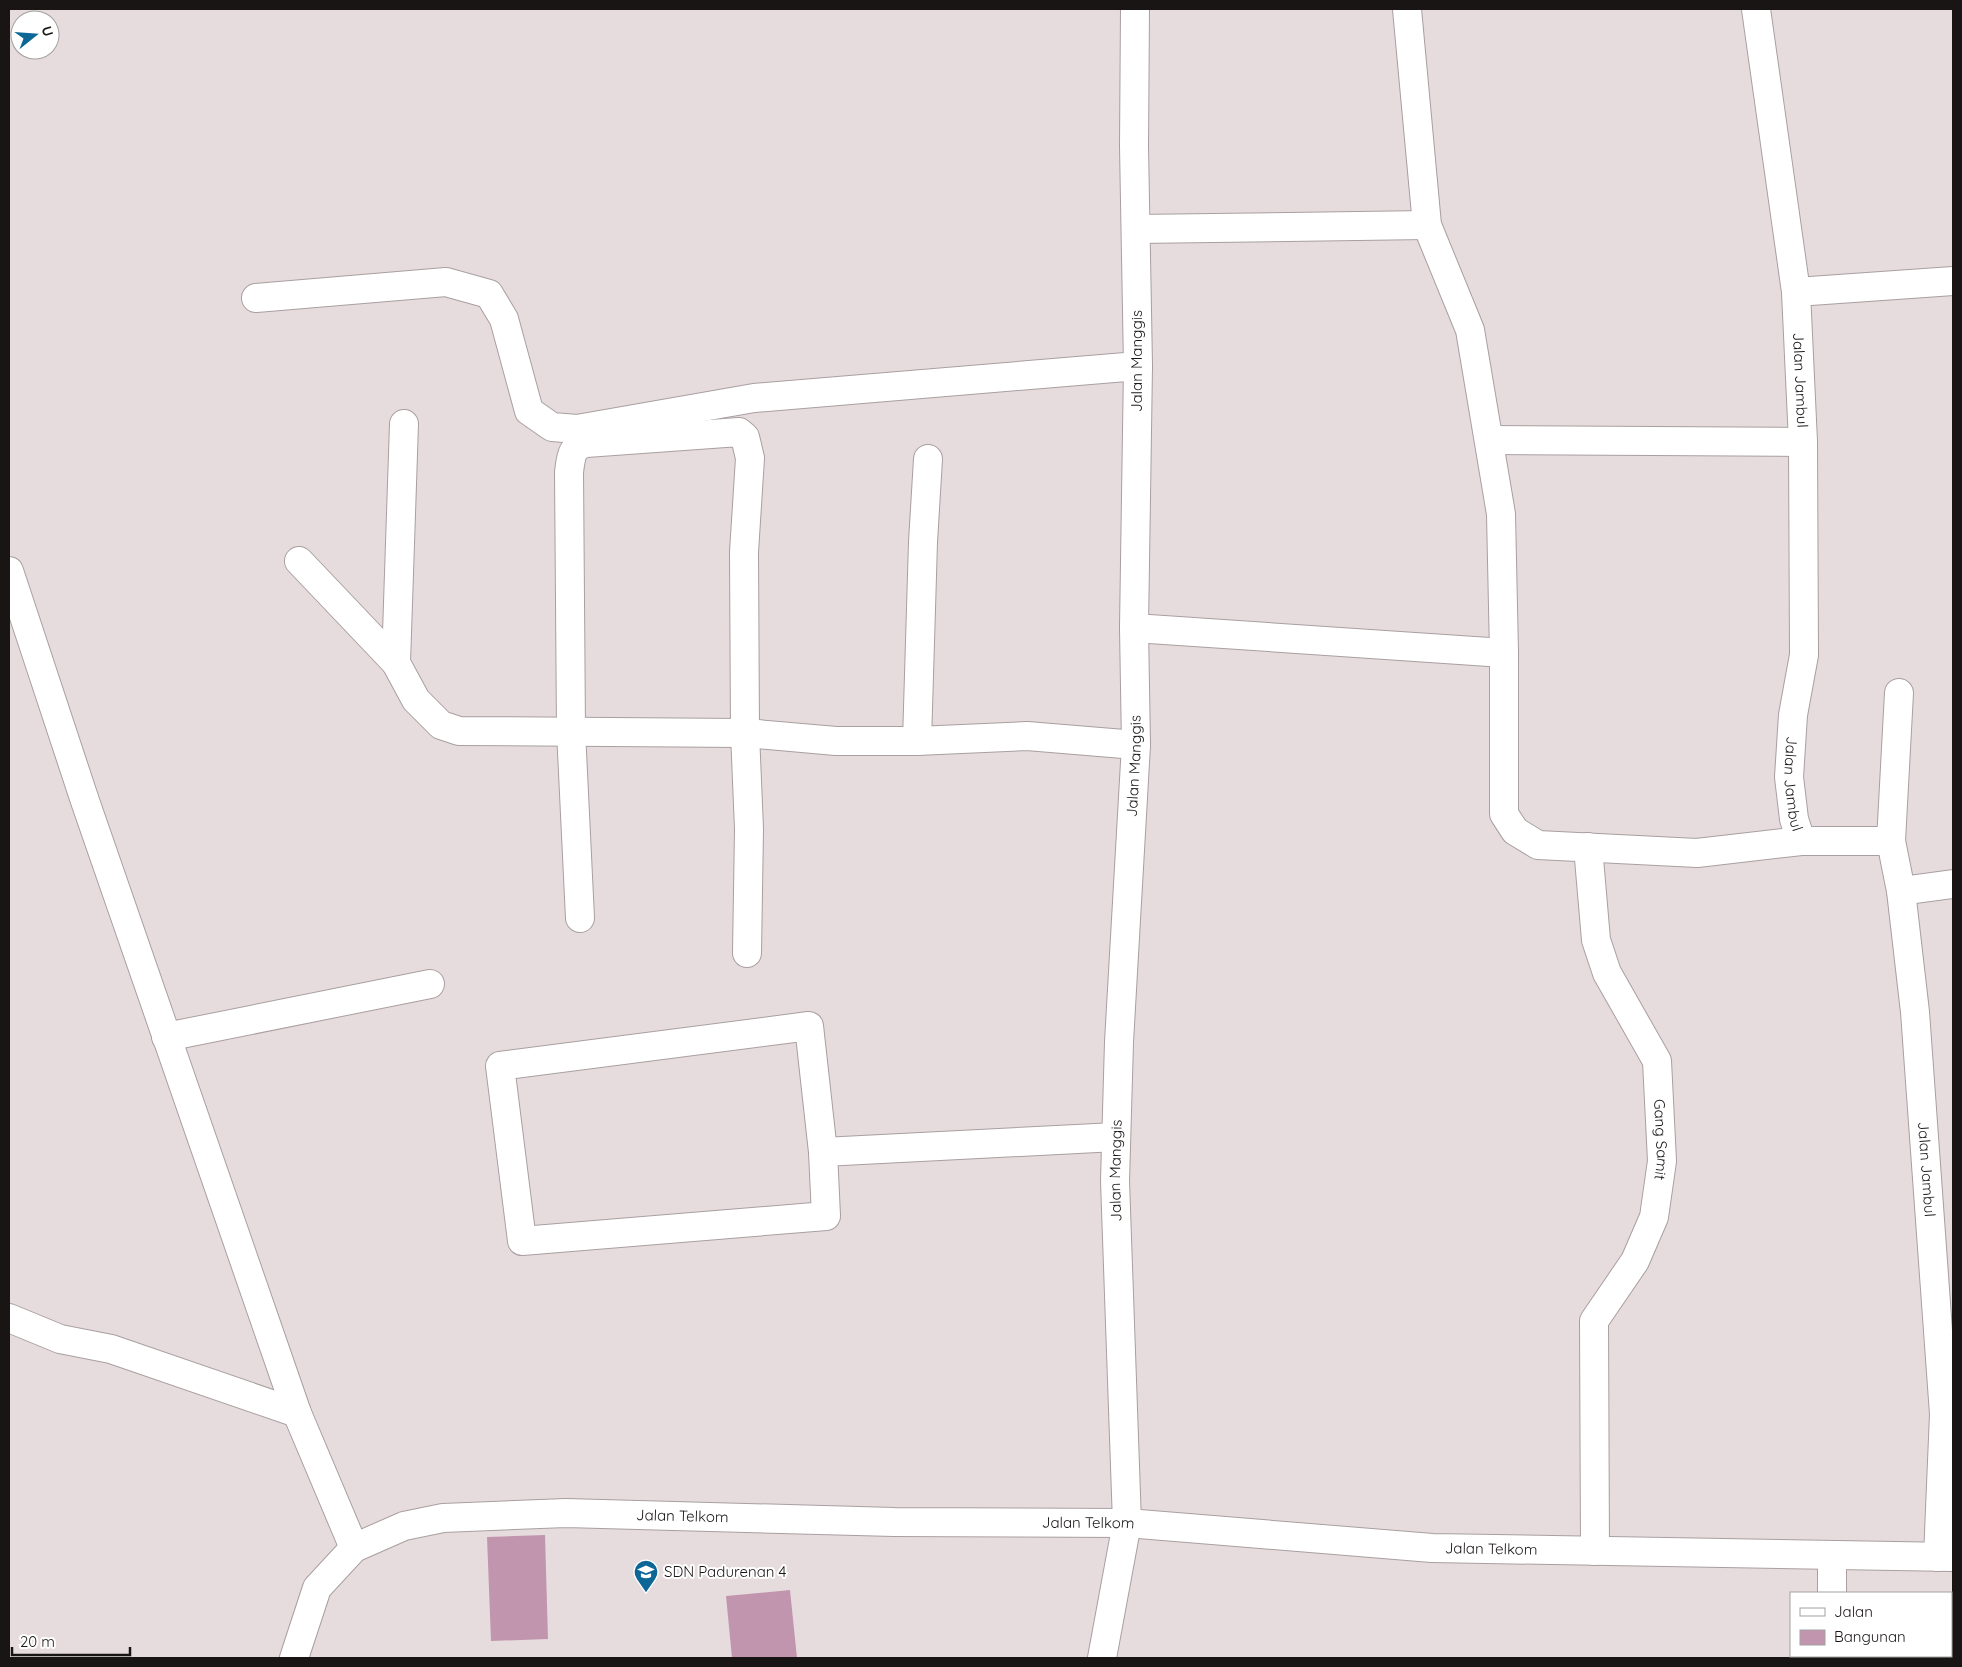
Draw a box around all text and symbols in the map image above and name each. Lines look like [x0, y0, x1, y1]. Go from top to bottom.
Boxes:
north arrow [10, 10, 60, 60]
text: U [37, 24, 57, 39]
street label: Jalan Manggis [1127, 310, 1146, 412]
street label: Jalan Jambul [1789, 332, 1812, 428]
street label: Jalan Manggis [1122, 715, 1145, 818]
street label: Jalan Jambul [1780, 736, 1807, 833]
street label: Gang Samit [1650, 1098, 1672, 1181]
street label: Jalan Manggis [1105, 1119, 1126, 1222]
street label: Jalan Jambul [1914, 1121, 1940, 1218]
street label: Jalan Telkom [636, 1505, 729, 1526]
street label: Jalan Telkom [1042, 1513, 1135, 1533]
street label: Jalan Telkom [1445, 1538, 1538, 1559]
school or university icon: SDN Padurenan 4 [633, 1559, 659, 1593]
place label: SDN Padurenan 4 [664, 1562, 786, 1581]
legend [1790, 1592, 1952, 1657]
text: Jalan [1834, 1602, 1873, 1621]
scale bar [12, 1624, 130, 1656]
text: Bangunan [1834, 1627, 1906, 1646]
text: 20 m [20, 1632, 55, 1651]

